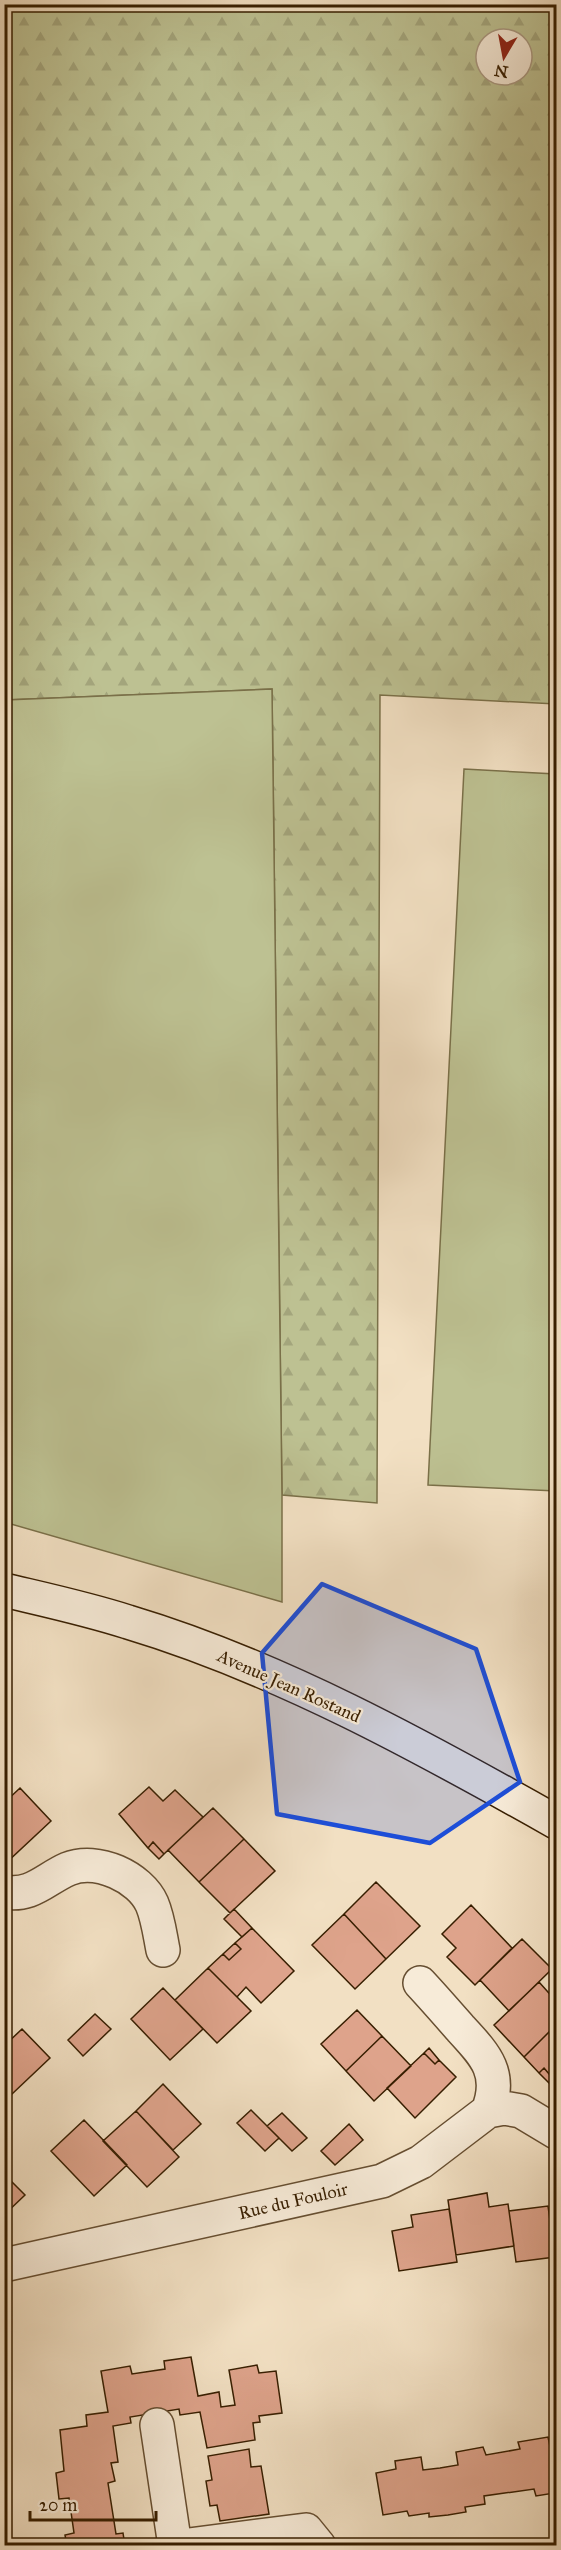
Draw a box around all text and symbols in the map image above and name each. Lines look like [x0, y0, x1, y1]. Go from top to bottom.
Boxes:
north arrow [474, 27, 534, 87]
text: N [493, 61, 510, 82]
street label: Avenue Jean Rostand [213, 1644, 364, 1728]
street label: Rue du Fouloir [236, 2178, 350, 2224]
scale bar [30, 2484, 156, 2522]
text: 20 m [39, 2494, 77, 2516]

